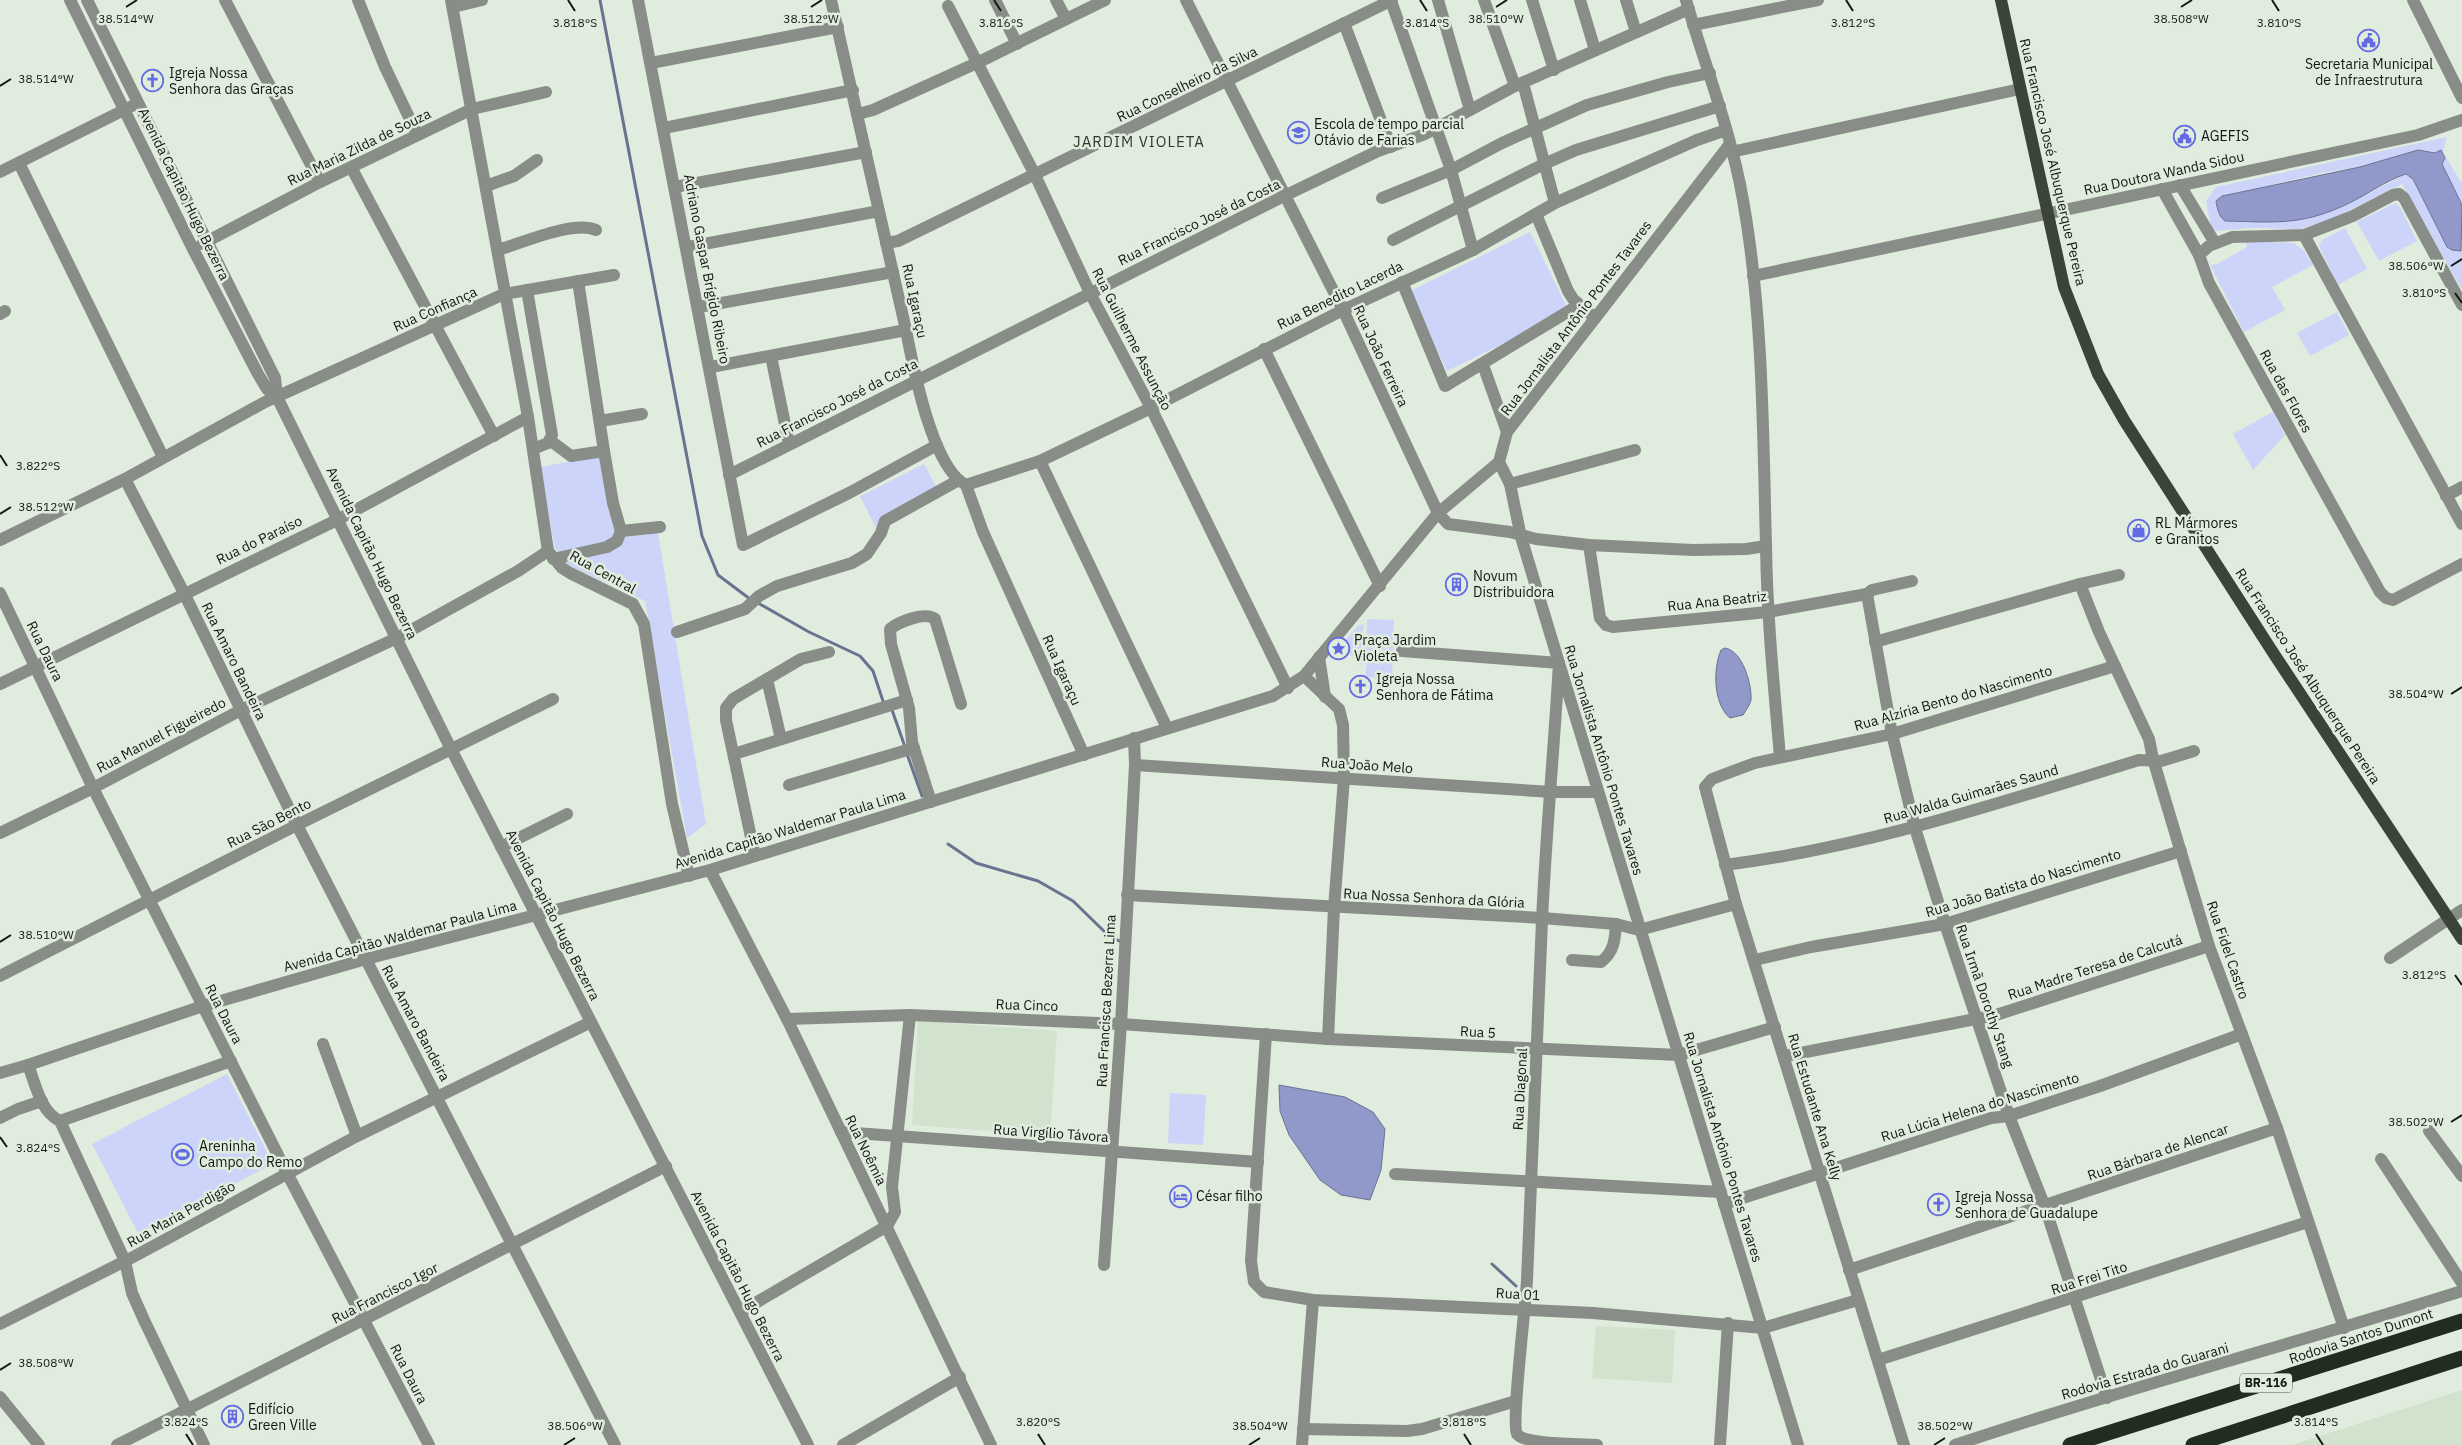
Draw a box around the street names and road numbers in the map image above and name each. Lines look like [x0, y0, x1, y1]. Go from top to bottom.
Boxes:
street label: Rua Francisco José Albuquerque Pereira [2016, 37, 2090, 288]
street label: Rua Conselheiro da Silva [1114, 42, 1261, 126]
street label: Rua Maria Zilda de Souza [284, 104, 434, 190]
street label: Avenida Capitão Hugo Bezerra [134, 105, 234, 284]
street label: Rua Doutora Wanda Sidou [2082, 147, 2246, 199]
street label: Adriano Gaspar Brígido Ribeiro [680, 173, 734, 366]
street label: Rua Francisco José da Costa [1115, 175, 1284, 269]
street label: Rua Jornalista Antônio Pontes Tavares [1497, 217, 1656, 419]
street label: Rua Benedito Lacerda [1274, 257, 1406, 333]
street label: Rua Igaraçu [898, 262, 932, 340]
street label: Rua Guilherme Assunção [1088, 265, 1176, 413]
street label: Rua Confiança [390, 282, 480, 336]
street label: Rua João Ferreira [1350, 302, 1413, 410]
street label: Rua das Flores [2256, 346, 2316, 436]
street label: Rua Francisco José da Costa [753, 354, 921, 452]
street label: Avenida Capitão Hugo Bezerra [322, 464, 422, 643]
street label: Rua do Paraíso [213, 511, 305, 569]
street label: Rua Central [567, 546, 640, 598]
street label: Rua Francisco José Albuquerque Pereira [2231, 565, 2385, 788]
street label: Rua Ana Beatriz [1666, 587, 1768, 615]
street label: Rua Amaro Bandeira [198, 599, 271, 723]
street label: Rua Daura [23, 618, 68, 685]
street label: Rua Igaraçu [1038, 632, 1086, 708]
street label: Rua Jornalista Antônio Pontes Tavares [1560, 643, 1648, 878]
street label: Rua Alzíria Bento do Nascimento [1852, 661, 2054, 735]
street label: Rua Manuel Figueiredo [93, 693, 229, 777]
street label: Rua João Melo [1320, 753, 1414, 777]
street label: Rua Walda Guimarães Saund [1881, 760, 2061, 828]
street label: Avenida Capitão Waldemar Paula Lima [672, 785, 908, 873]
street label: Rua São Bento [224, 794, 314, 852]
street label: Avenida Capitão Hugo Bezerra [502, 826, 604, 1004]
street label: Rua João Batista do Nascimento [1923, 845, 2123, 921]
street label: Rua Nossa Senhora da Glória [1343, 884, 1526, 912]
street label: Avenida Capitão Waldemar Paula Lima [281, 896, 519, 976]
street label: Rua Fidel Castro [2203, 899, 2253, 1002]
street label: Rua Francisca Bezerra Lima [1092, 914, 1120, 1088]
street label: Rua Irmã Dorothy Stang [1952, 922, 2018, 1071]
street label: Rua Madre Teresa de Calcutá [2006, 930, 2185, 1004]
street label: Rua Amaro Bandeira [378, 962, 454, 1085]
street label: Rua Daura [201, 981, 247, 1048]
street label: Rua Cinco [995, 995, 1059, 1015]
street label: Rua 5 [1460, 1022, 1496, 1042]
street label: Rua Jornalista Antônio Pontes Tavares [1679, 1030, 1767, 1265]
street label: Rua Estudante Ana Kelly [1784, 1031, 1846, 1183]
street label: Rua Diagonal [1509, 1047, 1531, 1131]
street label: Rua Lúcia Helena do Nascimento [1879, 1068, 2081, 1146]
street label: Rua Noêmia [841, 1112, 891, 1189]
street label: Rua Bárbara de Alencar [2085, 1119, 2231, 1185]
street label: Rua Virgílio Távora [993, 1120, 1110, 1146]
street label: Rua Maria Perdigão [124, 1177, 238, 1251]
street label: Avenida Capitão Hugo Bezerra [687, 1187, 789, 1365]
street label: Rua Frei Tito [2049, 1257, 2129, 1299]
street label: Rua Francisco Igor [329, 1258, 441, 1328]
street label: Rua 01 [1495, 1284, 1541, 1304]
street label: Rodovia Santos Dumont [2287, 1304, 2435, 1368]
street label: Rodovia Estrada do Guarani [2059, 1338, 2231, 1404]
street label: Rua Daura [386, 1341, 432, 1408]
road number: BR-116 [2240, 1374, 2292, 1392]

